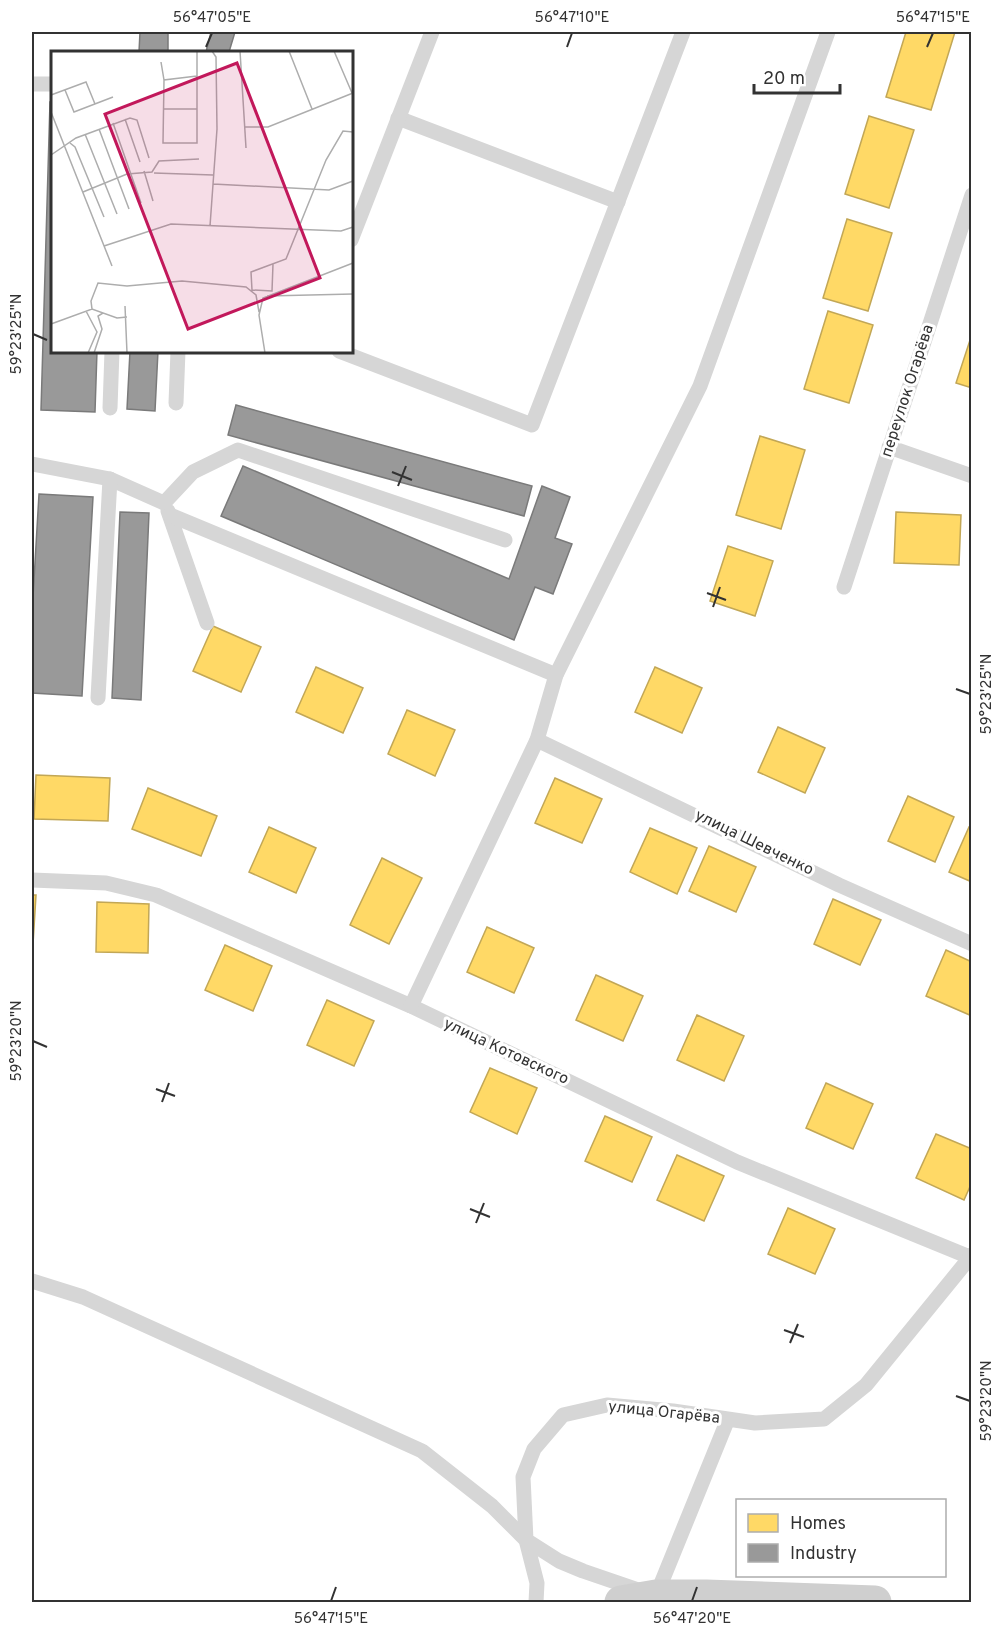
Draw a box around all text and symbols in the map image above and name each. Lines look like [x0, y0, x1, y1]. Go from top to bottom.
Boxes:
text: 56°47'05"E [173, 9, 251, 28]
text: 56°47'10"E [535, 9, 609, 28]
text: 56°47'15"E [896, 9, 970, 28]
inset map [51, 51, 352, 352]
scale bar [754, 57, 840, 95]
text: 20 m [763, 68, 805, 91]
text: 59°23'25"N [8, 294, 27, 374]
street label: переулок Огарёва [877, 322, 939, 460]
text: 59°23'25"N [978, 654, 997, 734]
street label: улица Шевченко [691, 806, 817, 880]
text: 59°23'20"N [8, 1000, 27, 1082]
street label: улица Котовского [440, 1014, 572, 1090]
text: 59°23'20"N [978, 1360, 997, 1442]
street label: улица Огарёва [607, 1397, 721, 1429]
legend [736, 1499, 946, 1577]
text: Homes [790, 1513, 846, 1536]
text: Industry [790, 1543, 857, 1566]
text: 56°47'15"E [294, 1610, 368, 1629]
text: 56°47'20"E [653, 1610, 731, 1629]

